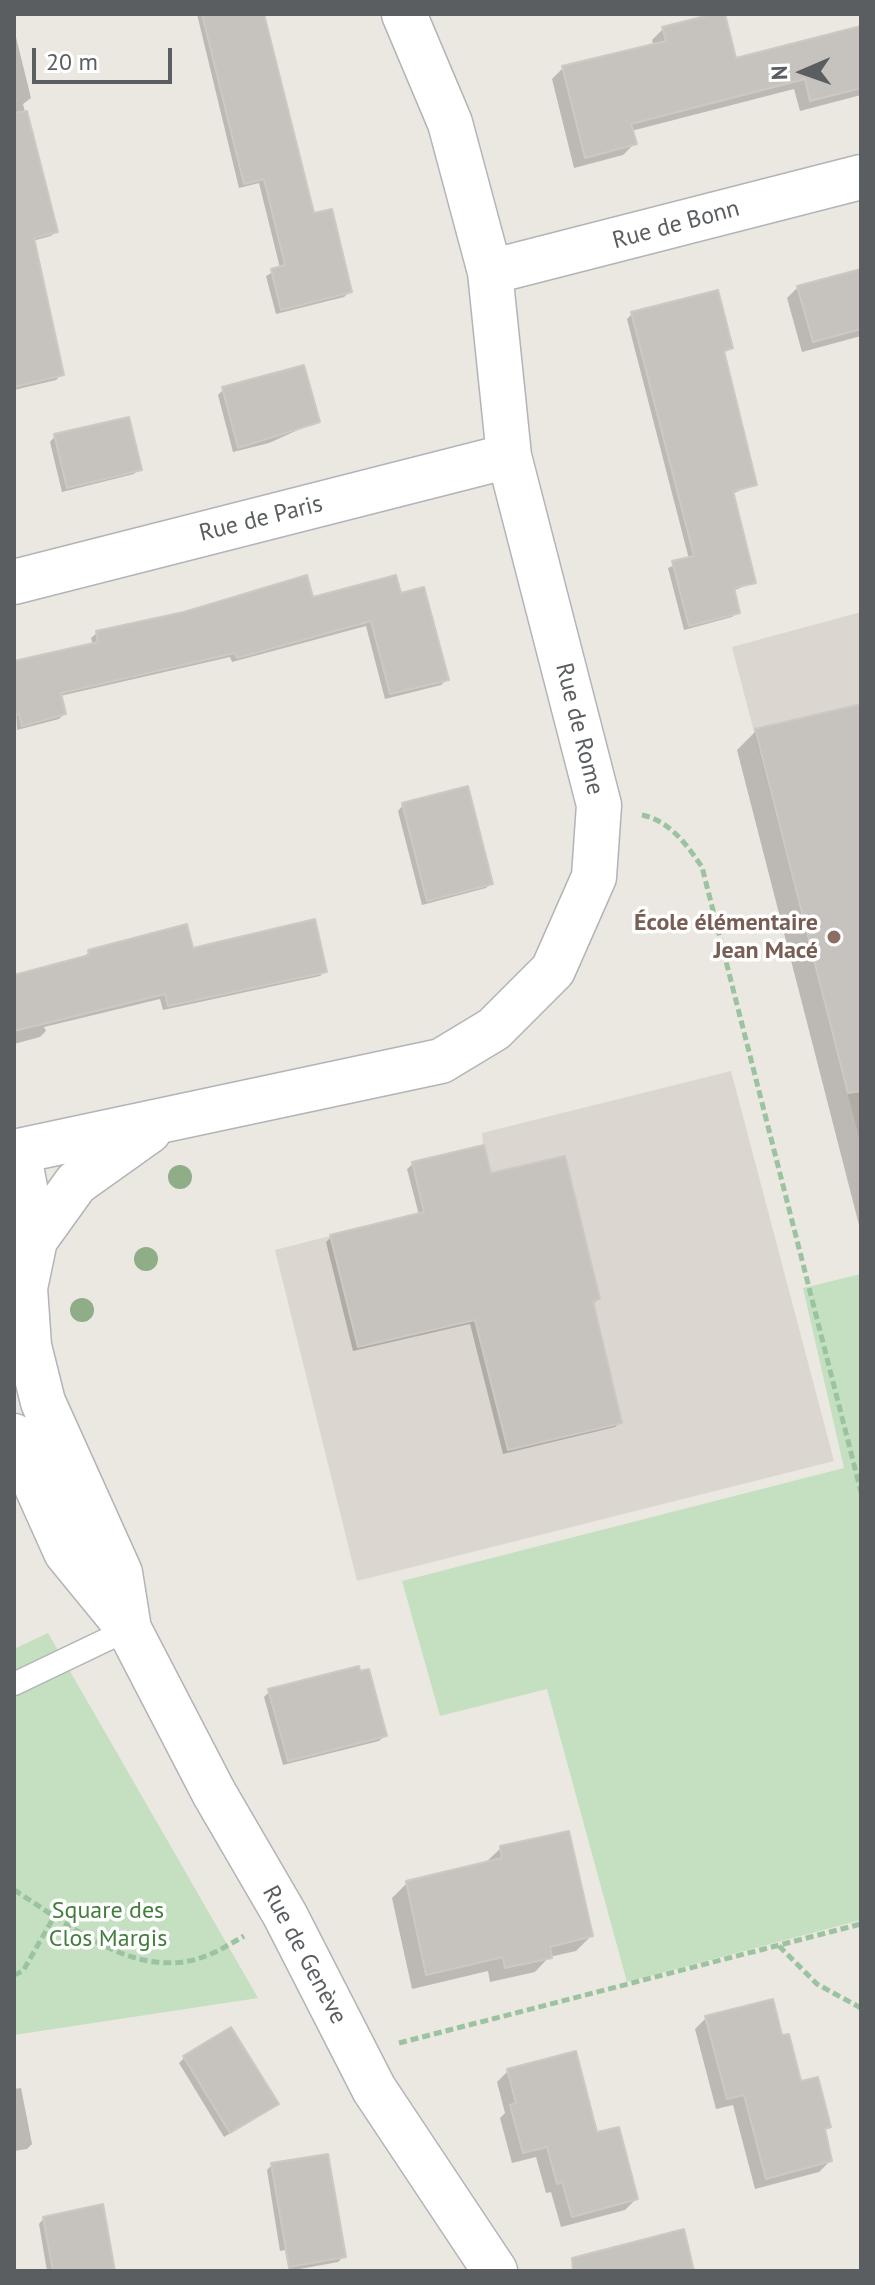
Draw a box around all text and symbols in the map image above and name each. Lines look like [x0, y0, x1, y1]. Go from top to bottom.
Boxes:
scale bar [36, 32, 176, 82]
north arrow [763, 32, 843, 112]
text: 20 m [46, 46, 98, 77]
text: N [765, 65, 793, 81]
street label: Rue de Bonn [609, 194, 743, 256]
street label: Rue de Paris [196, 490, 326, 548]
street label: Rue de Rome [549, 660, 609, 798]
place label: École élémentaire Jean Macé [634, 909, 818, 965]
marker: École élémentaire Jean Macé [825, 928, 843, 946]
street label: Rue de Genève [256, 1881, 352, 2029]
park label: Square des Clos Margis [49, 1897, 167, 1953]

